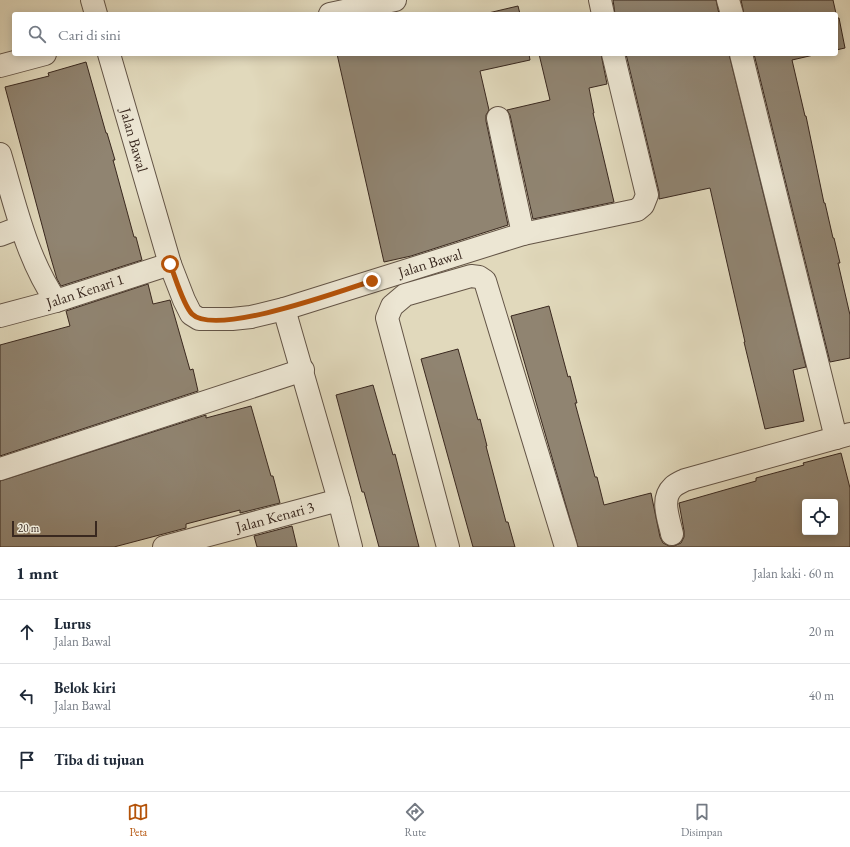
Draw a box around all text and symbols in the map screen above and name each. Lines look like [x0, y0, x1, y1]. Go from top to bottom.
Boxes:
search box [12, 12, 838, 56]
icon: search [26, 23, 48, 45]
text: Cari di sini [58, 25, 121, 44]
street label: Jalan Bawal [116, 104, 153, 174]
street label: Jalan Bawal [394, 244, 464, 282]
route start [161, 255, 179, 273]
street label: Jalan Kenari 1 [42, 269, 126, 313]
route end [363, 272, 381, 290]
street label: Jalan Kenari 3 [232, 497, 316, 537]
map controls [802, 499, 838, 535]
button: locate [802, 499, 838, 535]
scale bar [12, 519, 97, 538]
text: 20 m [18, 521, 39, 535]
text: 1 mnt [16, 562, 58, 584]
text: Jalan kaki · 60 m [753, 565, 834, 582]
text: Lurus [54, 614, 91, 633]
icon: ahead [16, 621, 38, 643]
text: 20 m [809, 623, 834, 640]
text: Jalan Bawal [54, 633, 111, 650]
text: Belok kiri [54, 678, 116, 697]
icon: left [16, 685, 38, 707]
text: 40 m [809, 687, 834, 704]
text: Jalan Bawal [54, 697, 111, 714]
icon: arrive [16, 749, 38, 771]
text: Tiba di tujuan [54, 750, 144, 769]
tab: Peta [127, 801, 149, 839]
tab: Rute [404, 801, 426, 839]
tab: Disimpan [681, 801, 723, 839]

